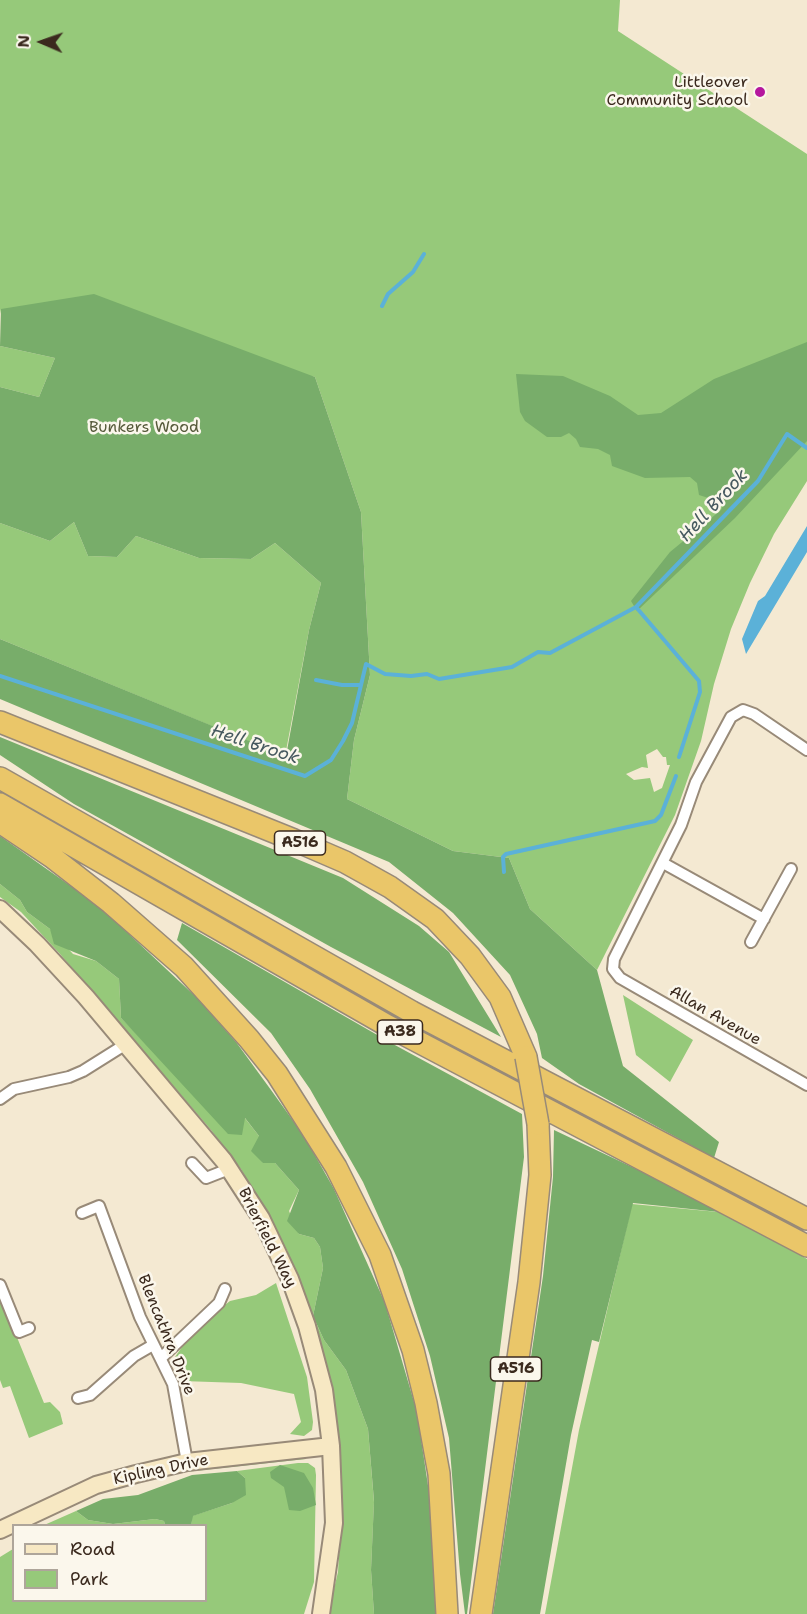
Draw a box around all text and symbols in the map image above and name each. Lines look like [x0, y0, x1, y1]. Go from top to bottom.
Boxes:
north arrow [12, 12, 72, 72]
text: N [13, 35, 34, 48]
place label: Littleover Community School [607, 73, 748, 111]
marker: Littleover Community School [753, 85, 767, 99]
park label: Bunkers Wood [89, 418, 199, 438]
water label: Hell Brook [675, 465, 753, 547]
water label: Hell Brook [208, 721, 302, 769]
road number: A516 [274, 831, 326, 855]
street label: Allan Avenue [666, 982, 764, 1050]
road number: A38 [378, 1020, 422, 1044]
street label: Brierfield Way [234, 1185, 300, 1291]
street label: Blencathra Drive [133, 1272, 199, 1398]
road number: A516 [490, 1357, 542, 1381]
street label: Kipling Drive [112, 1451, 210, 1489]
legend [12, 1524, 207, 1602]
text: Road [70, 1537, 115, 1561]
text: Park [70, 1567, 109, 1591]

